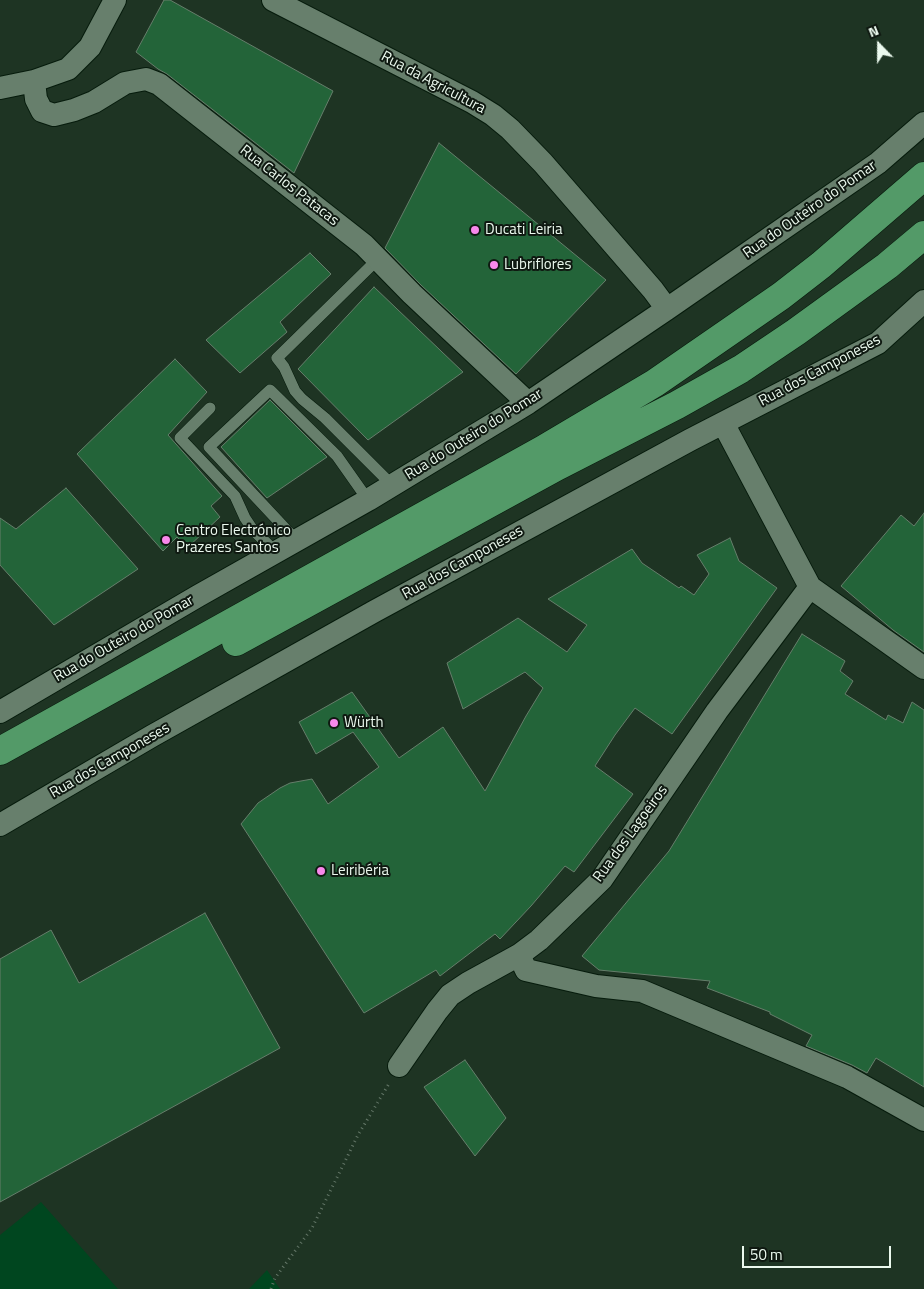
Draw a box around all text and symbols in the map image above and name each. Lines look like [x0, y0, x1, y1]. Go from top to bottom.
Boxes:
text: N [865, 19, 882, 42]
north arrow [854, 20, 904, 70]
street label: Rua da Agricultura [378, 48, 488, 118]
street label: Rua Carlos Patacas [236, 142, 342, 230]
street label: Rua do Outeiro do Pomar [740, 157, 880, 263]
place label: Ducati Leiria [485, 221, 563, 239]
marker: Ducati Leiria [469, 224, 481, 236]
place label: Lubriflores [504, 256, 571, 274]
marker: Lubriflores [488, 259, 500, 271]
street label: Rua dos Camponeses [756, 331, 884, 411]
street label: Rua do Outeiro do Pomar [402, 385, 546, 485]
place label: Centro Electrónico Prazeres Santos [176, 522, 291, 557]
street label: Rua dos Camponeses [399, 522, 527, 604]
marker: Centro Electrónico Prazeres Santos [160, 534, 172, 546]
street label: Rua do Outeiro do Pomar [51, 592, 197, 686]
place label: Würth [344, 714, 384, 732]
marker: Würth [328, 717, 340, 729]
street label: Rua dos Camponeses [47, 719, 173, 803]
street label: Rua dos Lagoeiros [590, 782, 672, 886]
place label: Leiribéria [331, 862, 389, 880]
marker: Leiribéria [315, 865, 327, 877]
scale bar [744, 1236, 893, 1268]
text: 50 m [750, 1243, 783, 1266]

